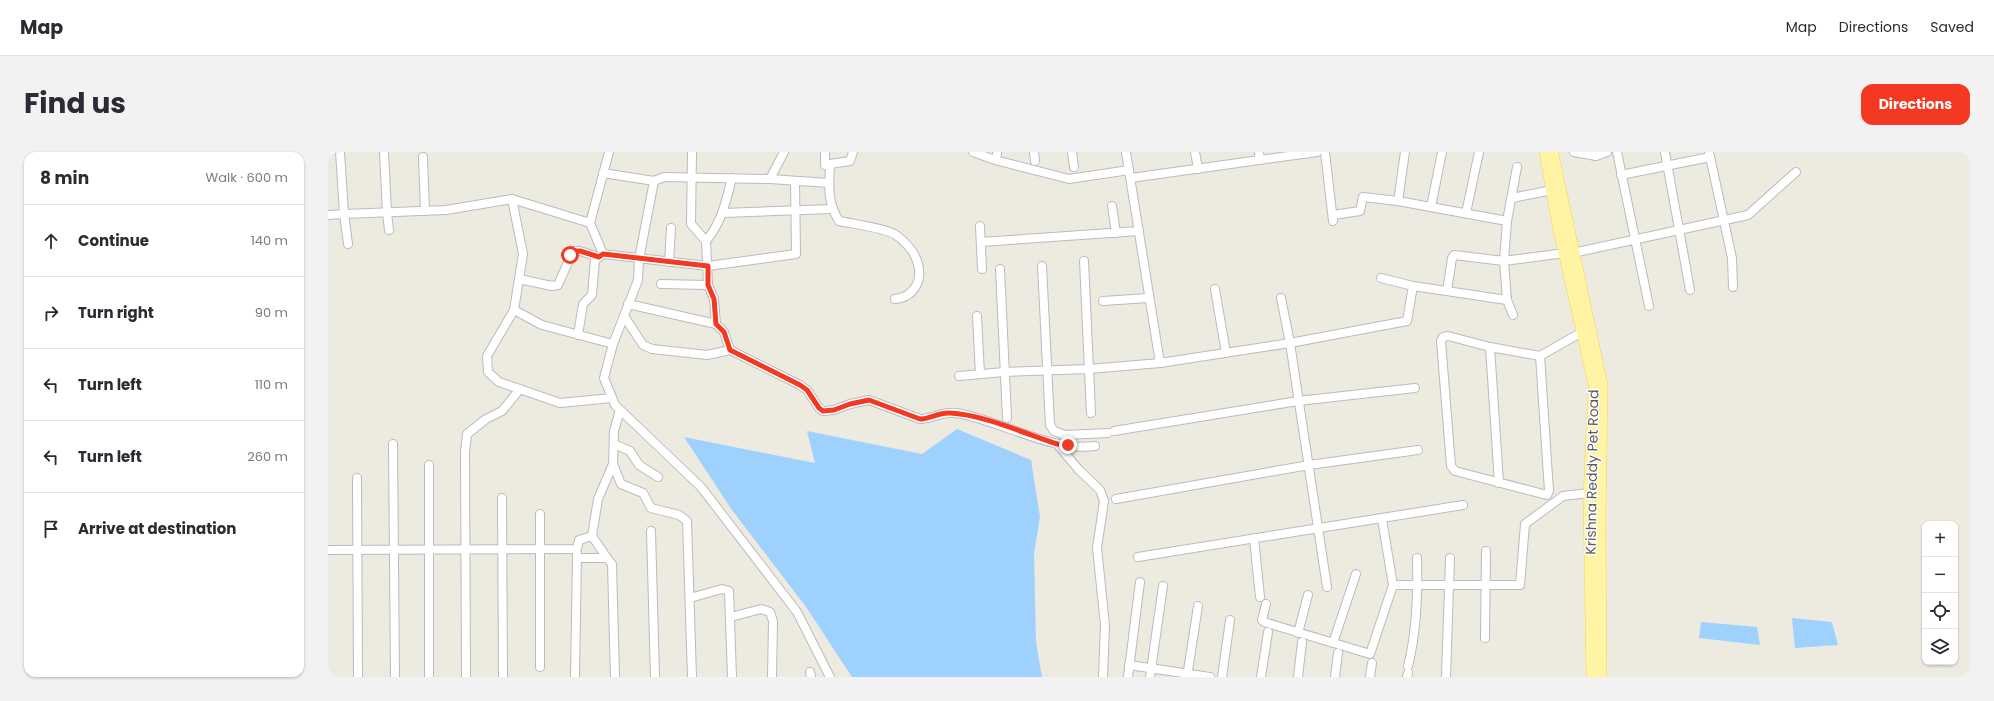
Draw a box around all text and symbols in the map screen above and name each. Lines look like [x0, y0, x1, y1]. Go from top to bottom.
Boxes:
text: Map [20, 14, 63, 41]
text: Map [1786, 17, 1817, 37]
text: Directions [1839, 17, 1908, 37]
text: Saved [1930, 17, 1974, 37]
text: Find us [24, 84, 126, 123]
button: Directions [1861, 84, 1970, 125]
text: 8 min [40, 166, 89, 190]
text: Walk · 600 m [205, 168, 288, 187]
icon: ahead [40, 230, 62, 252]
text: Continue [78, 230, 149, 251]
text: 140 m [251, 231, 288, 250]
route start [561, 246, 579, 264]
icon: right [40, 302, 62, 324]
text: Turn right [78, 302, 154, 323]
text: 90 m [255, 303, 288, 322]
icon: left [40, 374, 62, 396]
text: Turn left [78, 374, 142, 395]
text: 110 m [255, 375, 288, 394]
street label: Krishna Reddy Pet Road [1581, 389, 1603, 555]
route end [1059, 436, 1077, 454]
icon: left [40, 446, 62, 468]
text: Turn left [78, 446, 142, 467]
text: 260 m [247, 447, 288, 466]
icon: arrive [40, 518, 62, 540]
text: Arrive at destination [78, 518, 236, 539]
map controls [1922, 521, 1958, 665]
button: + [1922, 521, 1958, 557]
button: − [1922, 557, 1958, 593]
button: locate [1922, 593, 1958, 629]
button: layers [1922, 629, 1958, 665]

